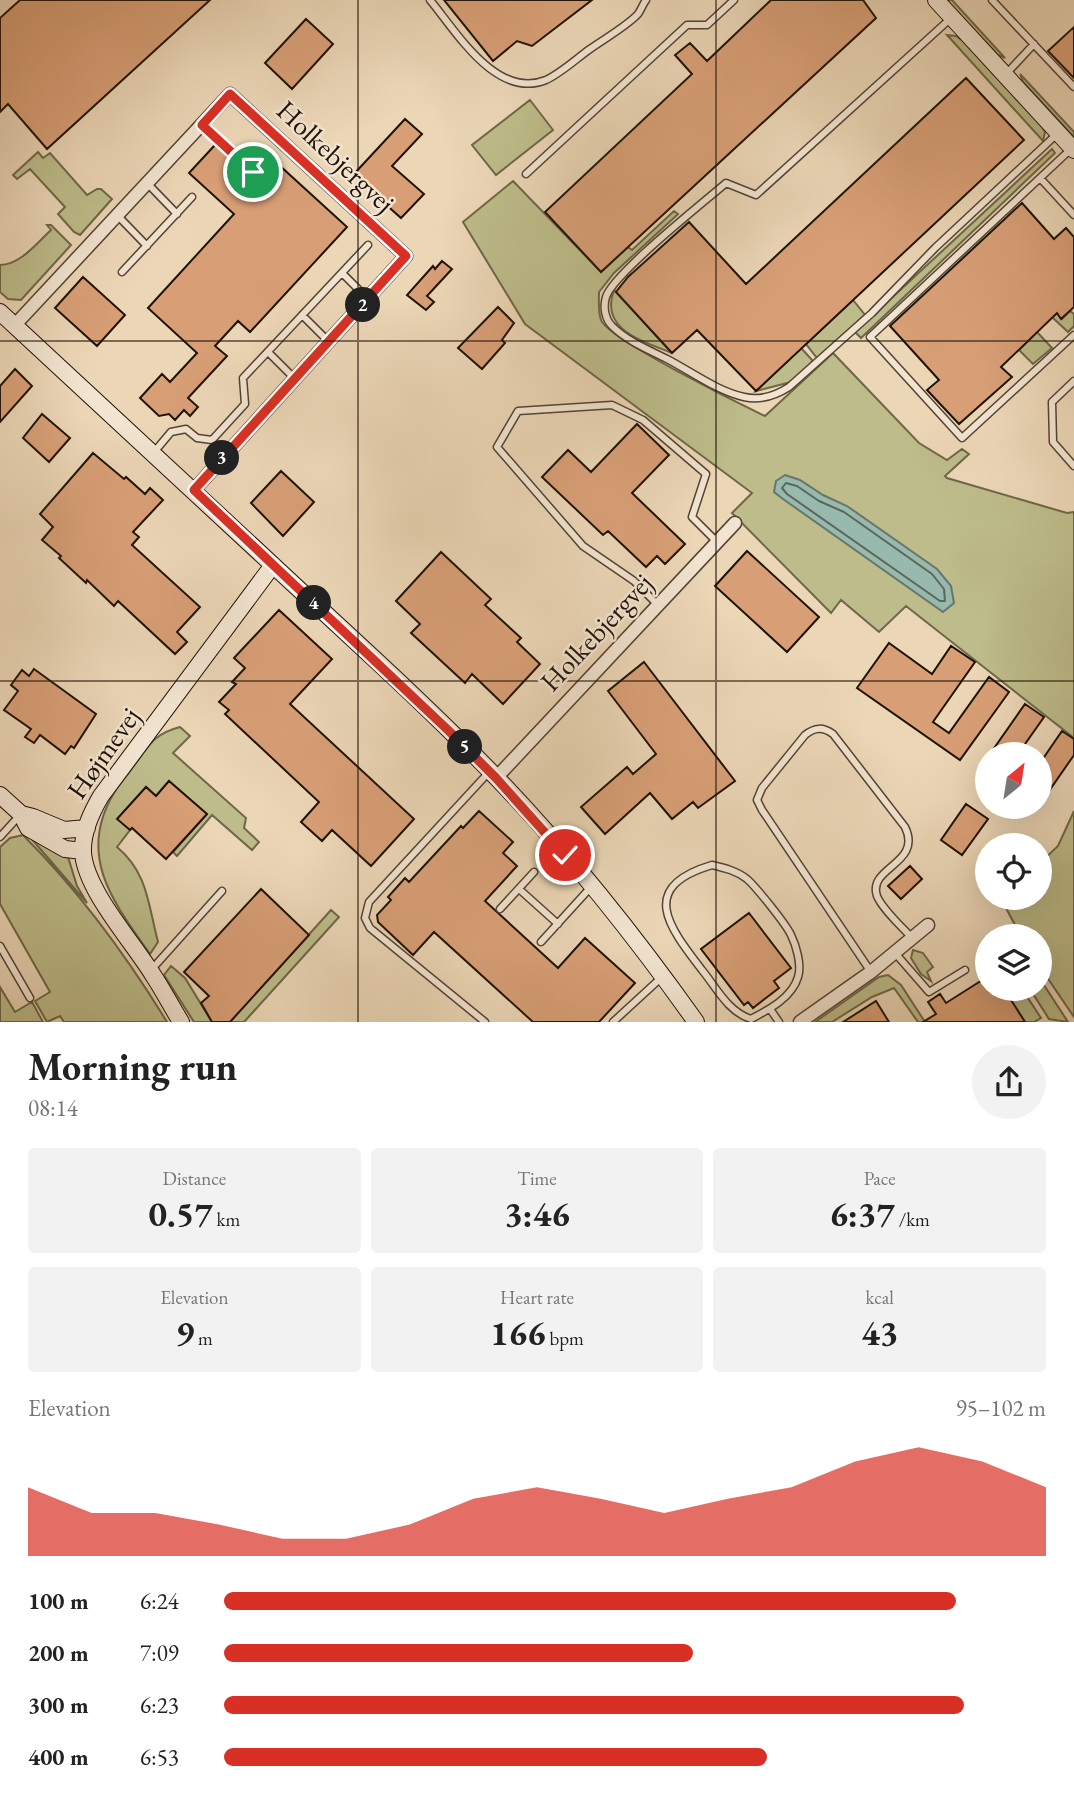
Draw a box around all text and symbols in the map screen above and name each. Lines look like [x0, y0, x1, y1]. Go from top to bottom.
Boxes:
street label: Holkebjergvej [269, 92, 403, 220]
pin [223, 142, 283, 202]
icon: arrive [234, 153, 272, 191]
pin: 2 [346, 288, 380, 322]
text: 2 [357, 292, 368, 317]
pin: 3 [204, 440, 240, 476]
text: 3 [216, 445, 227, 470]
street label: Holkebjergvej [532, 565, 660, 699]
pin: 4 [296, 586, 332, 620]
text: 4 [308, 590, 319, 615]
street label: Højmevej [58, 700, 148, 806]
pin: 5 [448, 730, 482, 764]
text: 5 [459, 734, 470, 759]
north arrow [975, 742, 1052, 819]
map controls [975, 742, 1052, 1001]
pin [535, 825, 595, 885]
button: locate [975, 833, 1052, 910]
icon: check [546, 836, 584, 874]
button: layers [975, 924, 1052, 1001]
text: Morning run [28, 1042, 237, 1091]
button: share [972, 1045, 1046, 1119]
text: 08:14 [28, 1093, 78, 1123]
text: Distance [163, 1166, 226, 1191]
text: Time [517, 1166, 557, 1191]
text: Pace [864, 1166, 896, 1191]
text: 0.57 [148, 1191, 213, 1236]
text: 3:46 [504, 1191, 570, 1236]
text: 6:37 [829, 1191, 895, 1236]
text: km [213, 1207, 240, 1232]
text: /km [895, 1207, 930, 1232]
text: Elevation [160, 1285, 229, 1310]
text: Heart rate [500, 1285, 574, 1310]
text: kcal [865, 1285, 894, 1310]
text: 9 [176, 1310, 194, 1355]
text: 166 [490, 1310, 546, 1355]
text: 43 [861, 1310, 898, 1355]
text: m [194, 1326, 213, 1351]
text: bpm [546, 1326, 584, 1351]
text: Elevation [28, 1393, 111, 1423]
text: 95–102 m [956, 1393, 1046, 1423]
text: 100 m [28, 1586, 89, 1616]
text: 6:24 [140, 1586, 179, 1616]
text: 200 m [28, 1638, 89, 1668]
text: 7:09 [140, 1638, 179, 1668]
text: 300 m [28, 1690, 89, 1720]
text: 6:23 [140, 1690, 179, 1720]
text: 400 m [28, 1742, 89, 1772]
text: 6:53 [140, 1742, 179, 1772]

